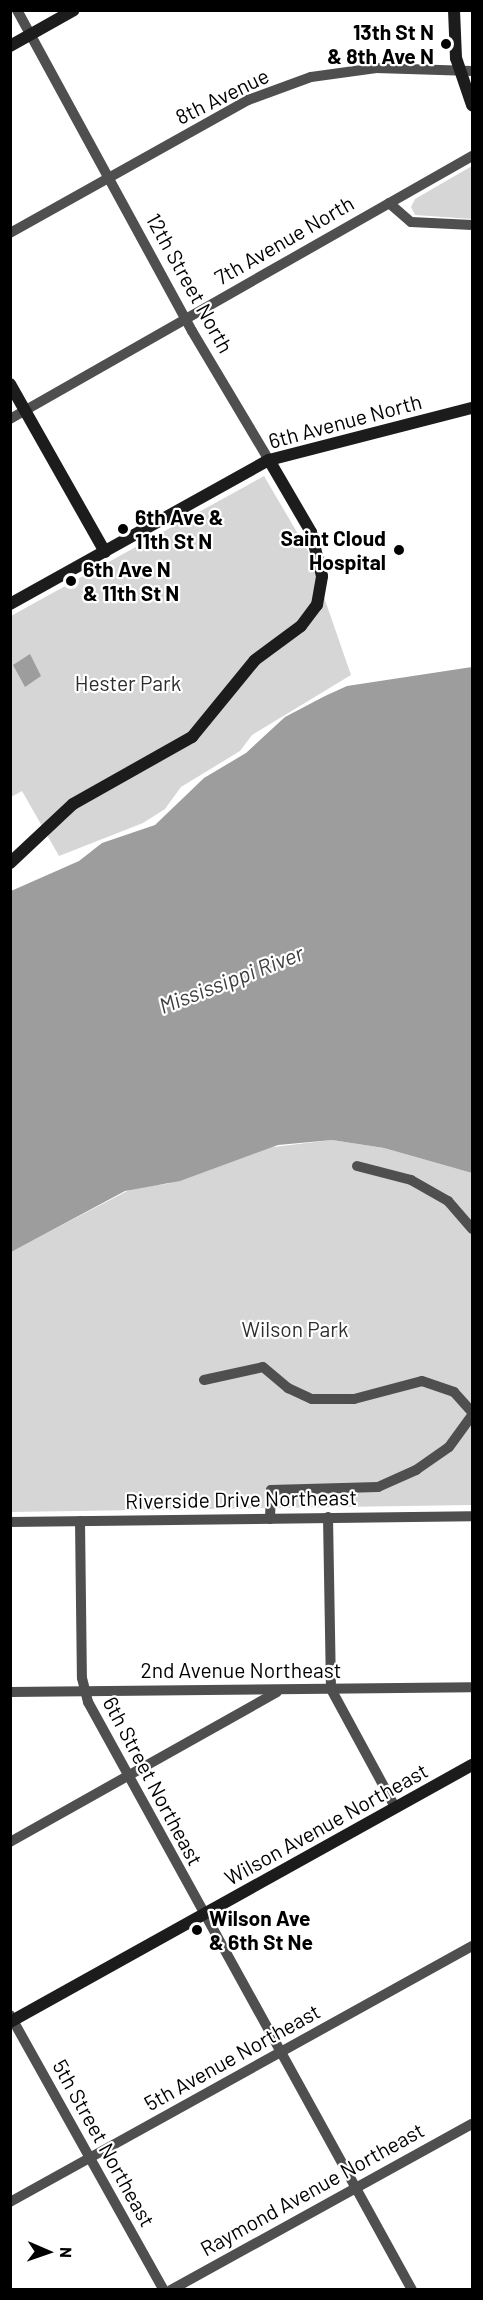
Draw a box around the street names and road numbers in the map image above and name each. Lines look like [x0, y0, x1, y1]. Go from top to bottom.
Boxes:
street label: 8th Avenue [171, 63, 273, 129]
street label: 7th Avenue North [210, 190, 358, 290]
street label: 12th Street North [141, 209, 239, 357]
street label: 6th Avenue North [266, 388, 424, 454]
street label: Riverside Drive Northeast [125, 1484, 357, 1514]
street label: 2nd Avenue Northeast [141, 1657, 341, 1683]
street label: 6th Street Northeast [98, 1692, 208, 1870]
street label: Wilson Avenue Northeast [220, 1758, 432, 1890]
street label: 5th Avenue Northeast [140, 1998, 324, 2116]
street label: 5th Street Northeast [48, 2055, 160, 2231]
street label: Raymond Avenue Northeast [196, 2117, 428, 2261]

